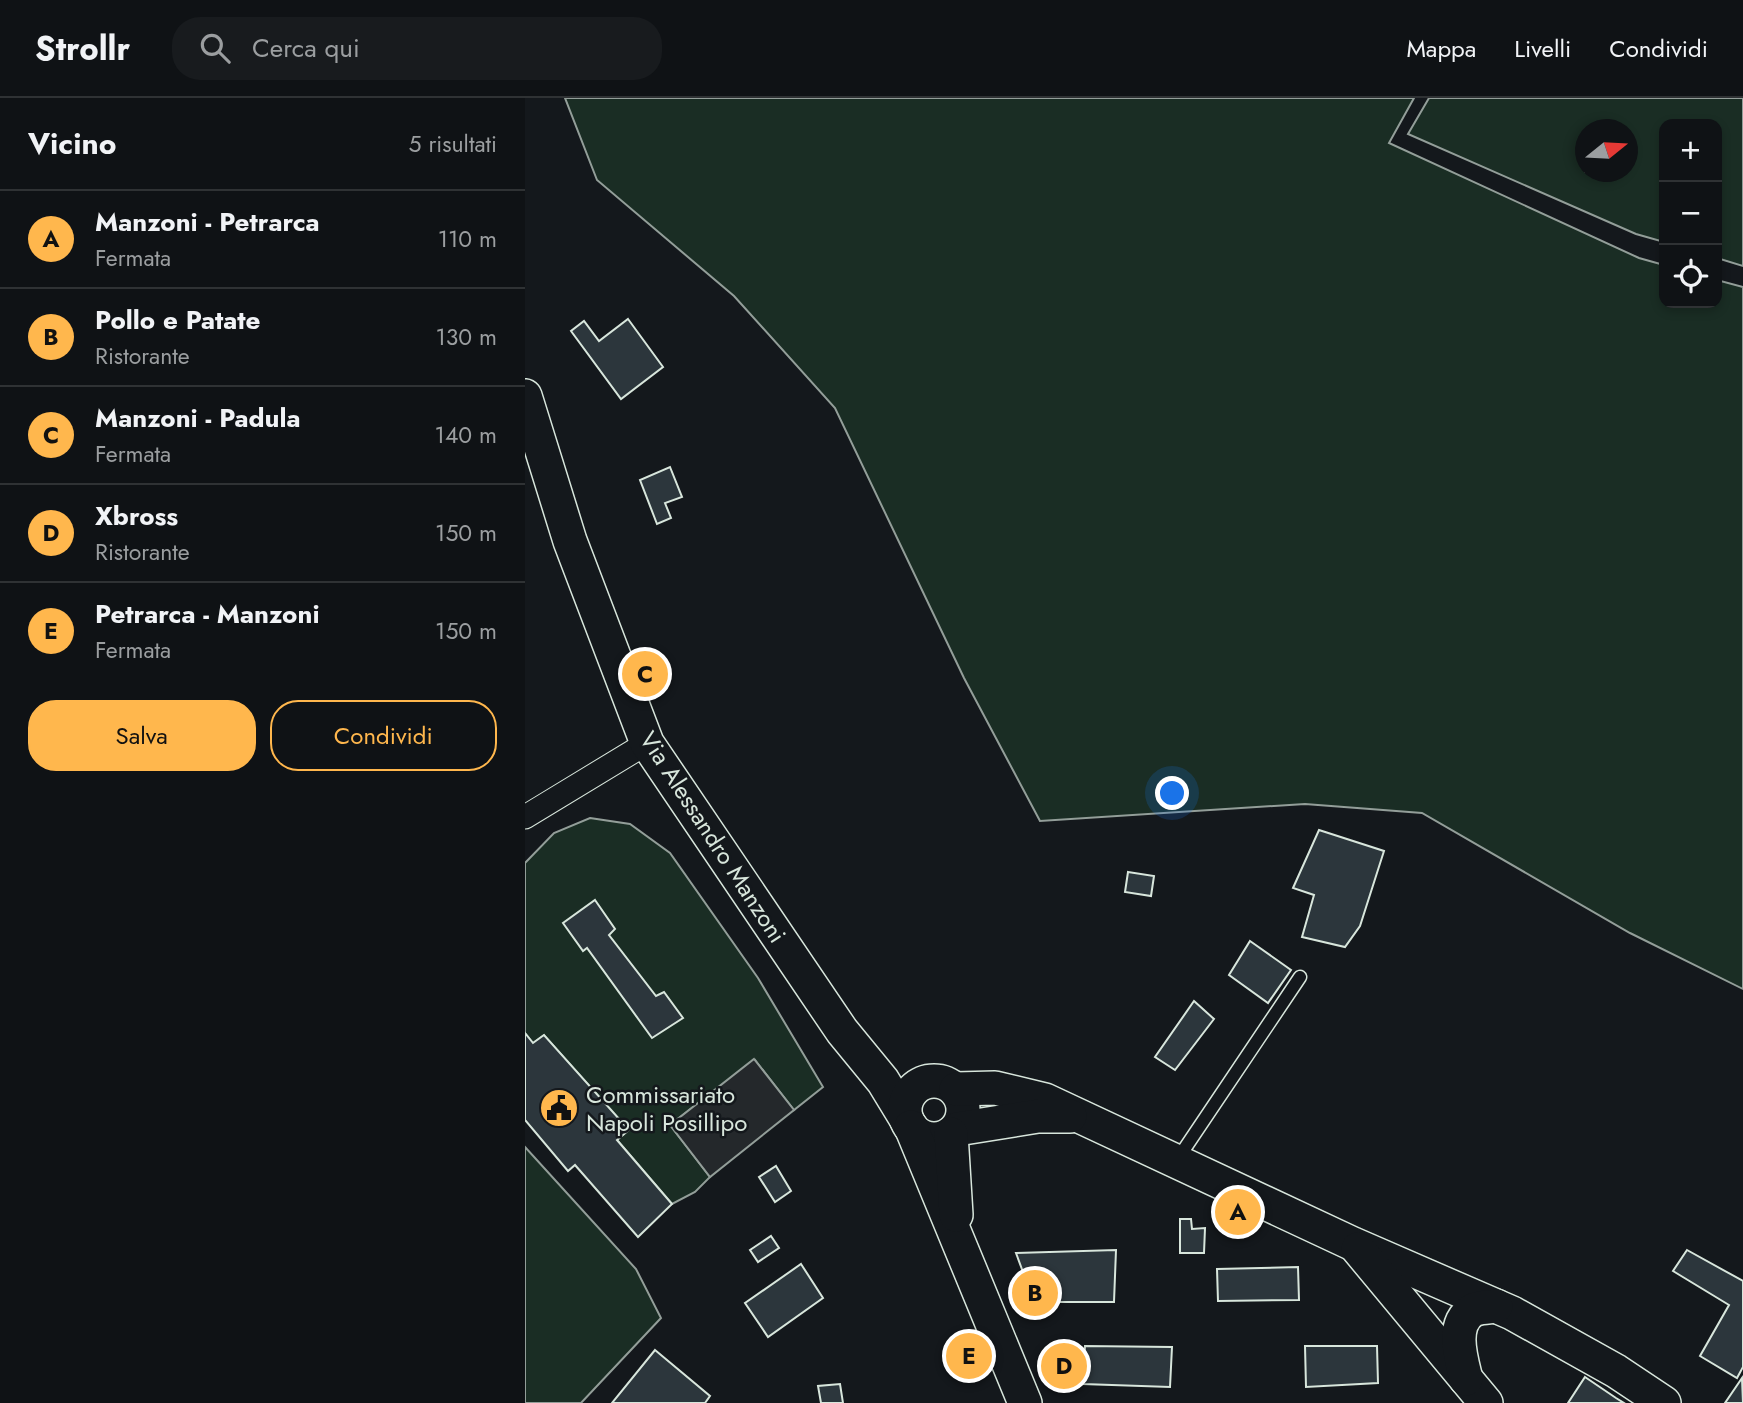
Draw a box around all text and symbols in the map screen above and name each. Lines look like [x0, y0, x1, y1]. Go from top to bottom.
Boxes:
search box [172, 17, 662, 80]
text: Strollr [35, 25, 130, 72]
icon: search [196, 29, 234, 67]
text: Cerca qui [252, 29, 360, 67]
text: Mappa [1406, 31, 1476, 66]
text: Livelli [1514, 31, 1571, 66]
text: Condividi [1609, 31, 1708, 66]
north arrow [1575, 119, 1638, 182]
map controls [1659, 119, 1722, 308]
button: + [1659, 119, 1722, 182]
text: Vicino [28, 122, 116, 165]
text: 5 risultati [409, 127, 497, 161]
button: − [1659, 182, 1722, 245]
text: Manzoni - Petrarca [95, 203, 320, 241]
text: A [43, 222, 59, 256]
text: 110 m [438, 222, 497, 256]
text: Fermata [95, 241, 171, 275]
button: locate [1659, 245, 1722, 308]
text: Pollo e Patate [95, 301, 261, 339]
text: B [43, 320, 59, 354]
text: 130 m [435, 320, 497, 354]
text: Ristorante [95, 339, 190, 373]
text: Manzoni - Padula [95, 399, 301, 437]
text: C [43, 418, 59, 452]
text: 140 m [435, 418, 497, 452]
text: Fermata [95, 437, 171, 471]
text: Xbross [95, 497, 178, 535]
text: D [43, 516, 59, 550]
text: 150 m [435, 516, 497, 550]
text: Ristorante [95, 535, 190, 569]
text: Petrarca - Manzoni [95, 595, 320, 633]
text: E [44, 614, 58, 648]
text: 150 m [435, 614, 497, 648]
text: Fermata [95, 633, 171, 667]
pin: C [622, 648, 668, 700]
button: Salva [28, 700, 256, 771]
button: Condividi [270, 700, 497, 771]
street label: Via Alessandro Manzoni [631, 724, 795, 950]
your location [1155, 776, 1189, 810]
place label: Commissariato Napoli Posillipo [586, 1077, 747, 1140]
public building icon: Commissariato Napoli Posillipo [538, 1087, 580, 1129]
pin: A [1215, 1186, 1261, 1238]
pin: B [1012, 1267, 1058, 1319]
pin: E [946, 1330, 992, 1382]
pin: D [1041, 1340, 1087, 1392]

